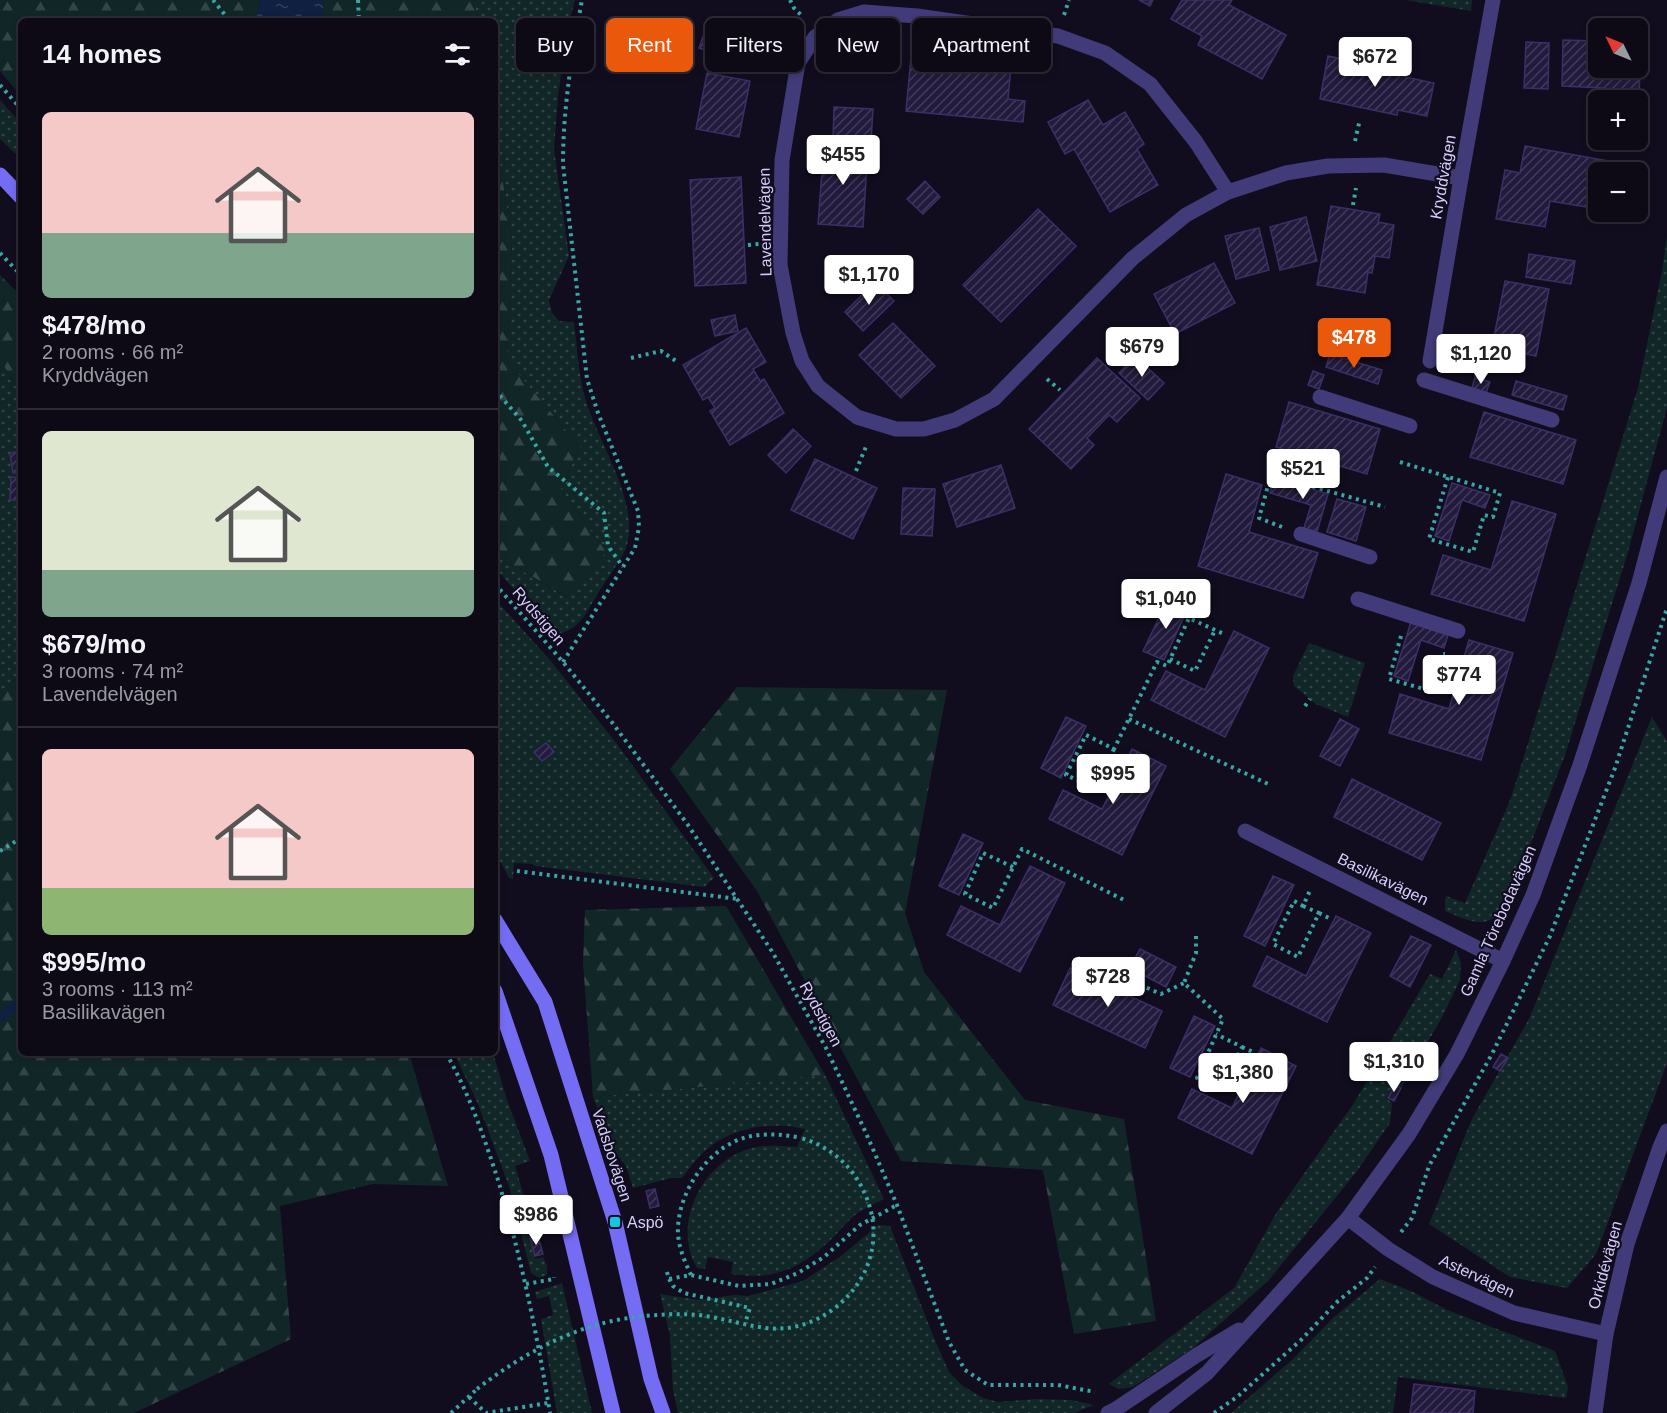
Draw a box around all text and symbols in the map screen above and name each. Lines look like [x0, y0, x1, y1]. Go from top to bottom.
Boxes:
chip: Buy [516, 18, 594, 72]
chip: Rent [606, 18, 693, 72]
chip: Filters [705, 18, 804, 72]
chip: New [816, 18, 900, 72]
chip: Apartment [912, 18, 1051, 72]
north arrow [1588, 18, 1648, 78]
map controls [1588, 18, 1648, 222]
pin: $672 [1339, 37, 1411, 88]
icon: filters [441, 38, 474, 71]
text: 14 homes [42, 39, 162, 69]
text: $672 [1353, 45, 1397, 67]
button: + [1588, 90, 1648, 150]
street label: Kryddvägen [1427, 133, 1459, 221]
pin: $455 [807, 135, 879, 186]
text: $455 [821, 143, 865, 165]
icon: home [204, 151, 312, 259]
button: − [1588, 162, 1648, 222]
street label: Lavendelvägen [756, 168, 774, 276]
pin: $1,170 [820, 255, 918, 306]
text: $1,170 [838, 263, 900, 285]
text: $478/mo [42, 310, 146, 340]
pin: $478 [1318, 318, 1390, 369]
text: $478 [1332, 326, 1376, 348]
pin: $679 [1106, 327, 1178, 378]
pin: $1,120 [1432, 334, 1530, 385]
text: $679 [1120, 335, 1164, 357]
text: 2 rooms · 66 m² [42, 341, 183, 363]
text: $1,120 [1450, 342, 1512, 364]
text: Kryddvägen [42, 364, 149, 386]
pin: $521 [1267, 449, 1339, 500]
text: $521 [1281, 457, 1325, 479]
icon: home [204, 470, 312, 578]
pin: $1,040 [1117, 579, 1215, 630]
street label: Rydstigen [509, 584, 569, 648]
text: $1,040 [1135, 587, 1197, 609]
text: $679/mo [42, 629, 146, 659]
pin: $774 [1423, 655, 1495, 706]
text: 3 rooms · 74 m² [42, 660, 183, 682]
text: $774 [1437, 663, 1481, 685]
text: Lavendelvägen [42, 683, 178, 705]
pin: $995 [1077, 754, 1149, 805]
text: $995 [1091, 762, 1135, 784]
icon: home [204, 788, 312, 896]
street label: Gamla Törebodavägen [1457, 843, 1539, 999]
street label: Basilikavägen [1335, 850, 1431, 908]
text: $995/mo [42, 947, 146, 977]
pin: $728 [1072, 957, 1144, 1008]
text: $728 [1086, 965, 1130, 987]
text: 3 rooms · 113 m² [42, 978, 193, 1000]
street label: Rydstigen [796, 979, 846, 1049]
text: Basilikavägen [42, 1001, 165, 1023]
pin: $1,310 [1345, 1042, 1443, 1093]
text: $1,310 [1363, 1050, 1425, 1072]
pin: $1,380 [1194, 1053, 1292, 1104]
text: $1,380 [1212, 1061, 1274, 1083]
street label: Vadsbovägen [589, 1106, 635, 1204]
pin: $986 [500, 1195, 572, 1246]
text: $986 [514, 1203, 558, 1225]
place label: Aspö [627, 1214, 664, 1231]
marker: Aspö [608, 1215, 622, 1229]
street label: Orkidévägen [1585, 1219, 1625, 1311]
street label: Astervägen [1437, 1251, 1517, 1301]

